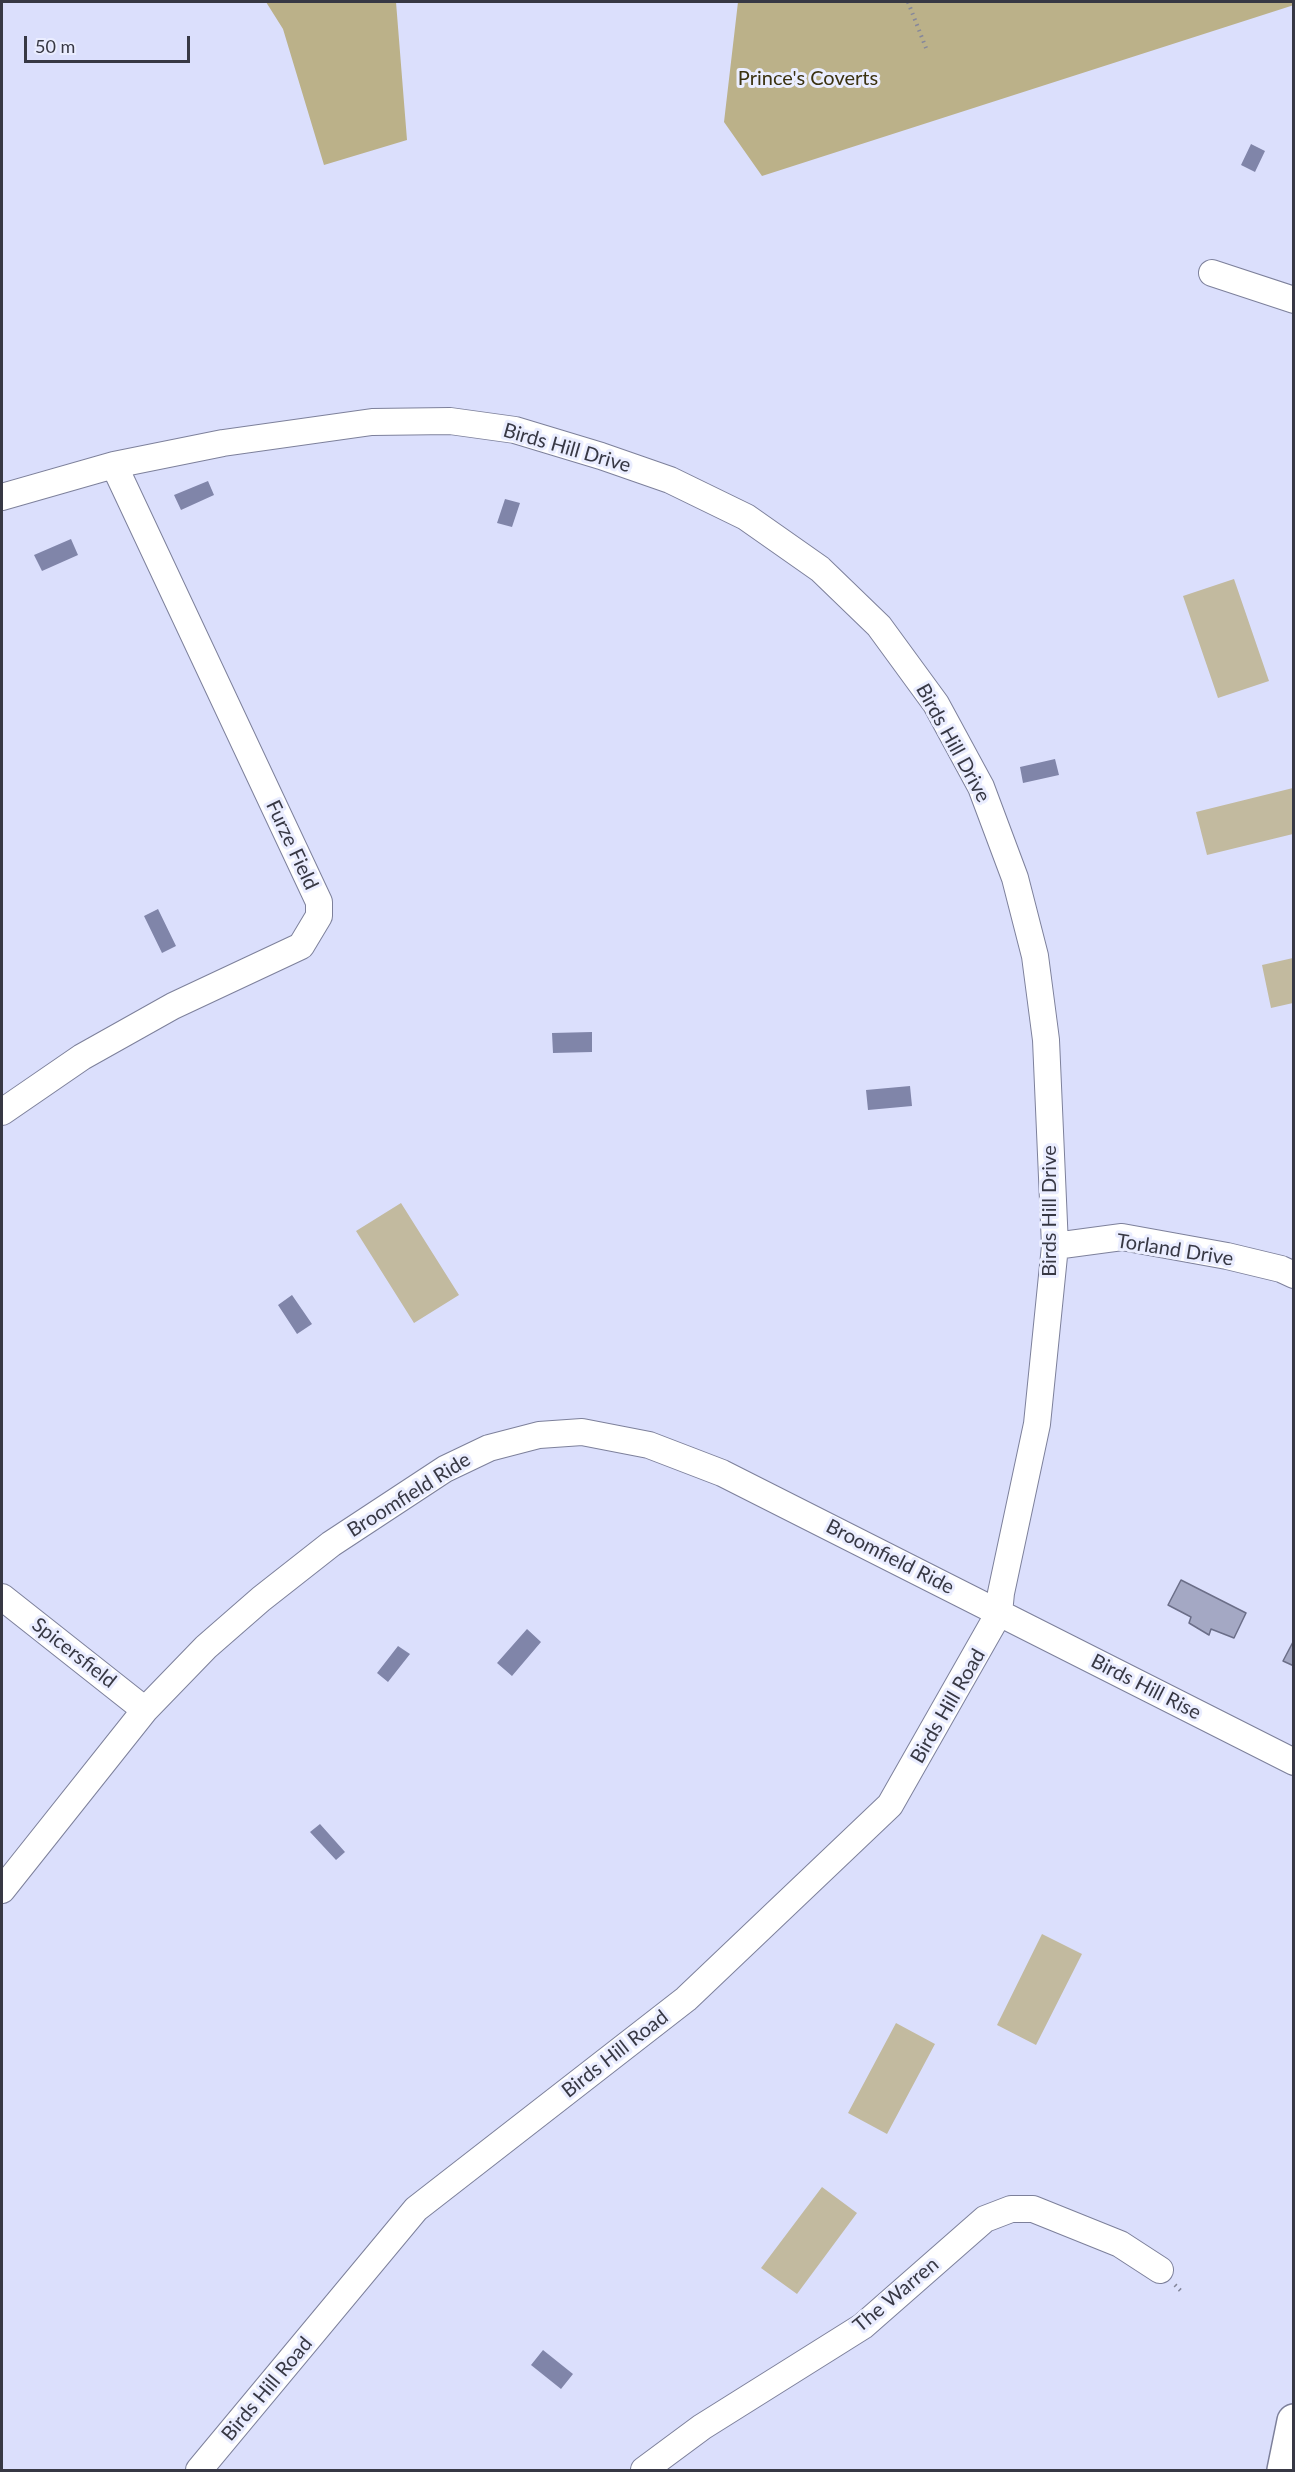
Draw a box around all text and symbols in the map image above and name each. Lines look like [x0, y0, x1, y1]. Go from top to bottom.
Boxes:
scale bar [27, 24, 194, 62]
text: 50 m [35, 35, 75, 57]
park label: Prince's Coverts [738, 67, 878, 91]
street label: Birds Hill Drive [500, 418, 634, 478]
street label: Birds Hill Drive [911, 680, 995, 806]
street label: Furze Field [261, 796, 323, 894]
street label: Birds Hill Drive [1038, 1145, 1062, 1277]
street label: Torland Drive [1115, 1229, 1235, 1271]
street label: Broomfield Ride [343, 1448, 475, 1542]
street label: Broomfield Ride [822, 1514, 958, 1600]
street label: Spicersfield [27, 1613, 121, 1693]
street label: Birds Hill Road [906, 1644, 990, 1768]
street label: Birds Hill Rise [1087, 1649, 1205, 1725]
street label: Birds Hill Road [557, 2005, 673, 2103]
street label: The Warren [849, 2252, 943, 2338]
street label: Birds Hill Road [217, 2332, 317, 2446]

